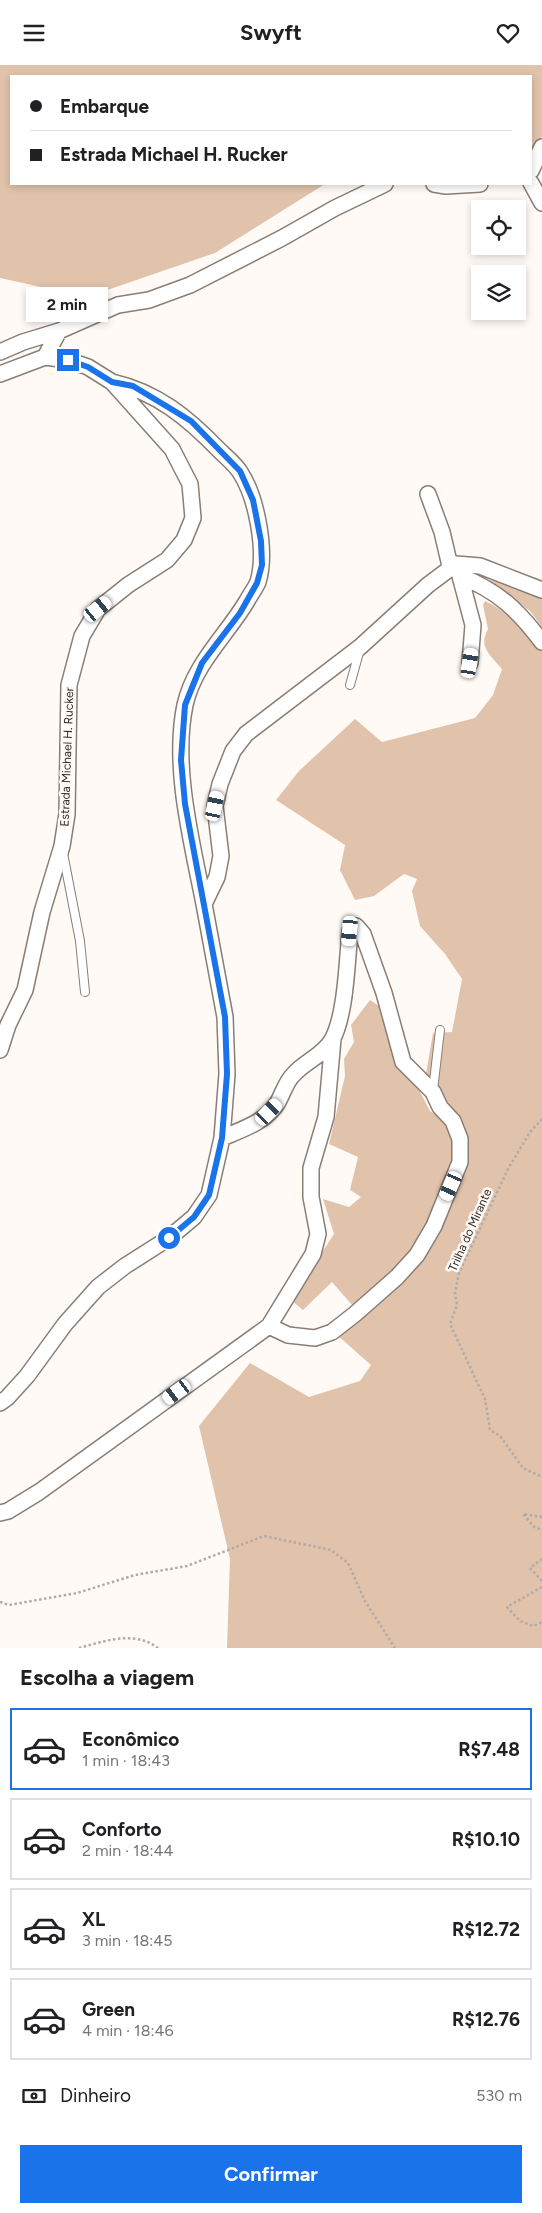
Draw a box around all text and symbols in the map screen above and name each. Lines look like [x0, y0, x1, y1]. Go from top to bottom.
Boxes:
icon: menu [20, 19, 48, 47]
text: Swyft [240, 19, 302, 46]
icon: heart [494, 19, 522, 47]
text: Embarque [60, 95, 149, 118]
text: Estrada Michael H. Rucker [60, 143, 288, 166]
map controls [471, 200, 526, 320]
button: locate [471, 200, 526, 255]
button: layers [471, 265, 526, 320]
callout: 2 min [27, 287, 109, 323]
text: 2 min [47, 295, 87, 314]
route end [57, 349, 79, 371]
car [81, 594, 114, 624]
car [460, 647, 479, 679]
street label: Estrada Michael H. Rucker [58, 687, 76, 827]
car [204, 790, 225, 822]
car [341, 915, 358, 947]
car [253, 1096, 284, 1128]
car [438, 1169, 463, 1203]
street label: Trilha do Mirante [445, 1186, 495, 1274]
route start [158, 1227, 180, 1249]
car [160, 1377, 193, 1407]
text: Escolha a viagem [20, 1664, 194, 1691]
icon: car [22, 1727, 67, 1772]
text: Econômico [82, 1728, 179, 1751]
text: R$7.48 [458, 1738, 520, 1761]
text: 1 min · 18:43 [82, 1751, 170, 1770]
icon: car [22, 1817, 67, 1862]
text: Conforto [82, 1818, 162, 1841]
text: R$10.10 [452, 1828, 520, 1851]
text: 2 min · 18:44 [82, 1841, 173, 1860]
icon: car [22, 1907, 67, 1952]
text: XL [82, 1908, 105, 1931]
text: R$12.72 [452, 1918, 520, 1941]
text: 3 min · 18:45 [82, 1931, 173, 1950]
icon: car [22, 1997, 67, 2042]
text: Green [82, 1998, 135, 2021]
text: R$12.76 [452, 2008, 520, 2031]
text: 4 min · 18:46 [82, 2021, 174, 2040]
icon: cash [20, 2082, 48, 2110]
text: Dinheiro [60, 2084, 131, 2107]
text: 530 m [476, 2086, 522, 2105]
button: Confirmar [20, 2145, 522, 2203]

